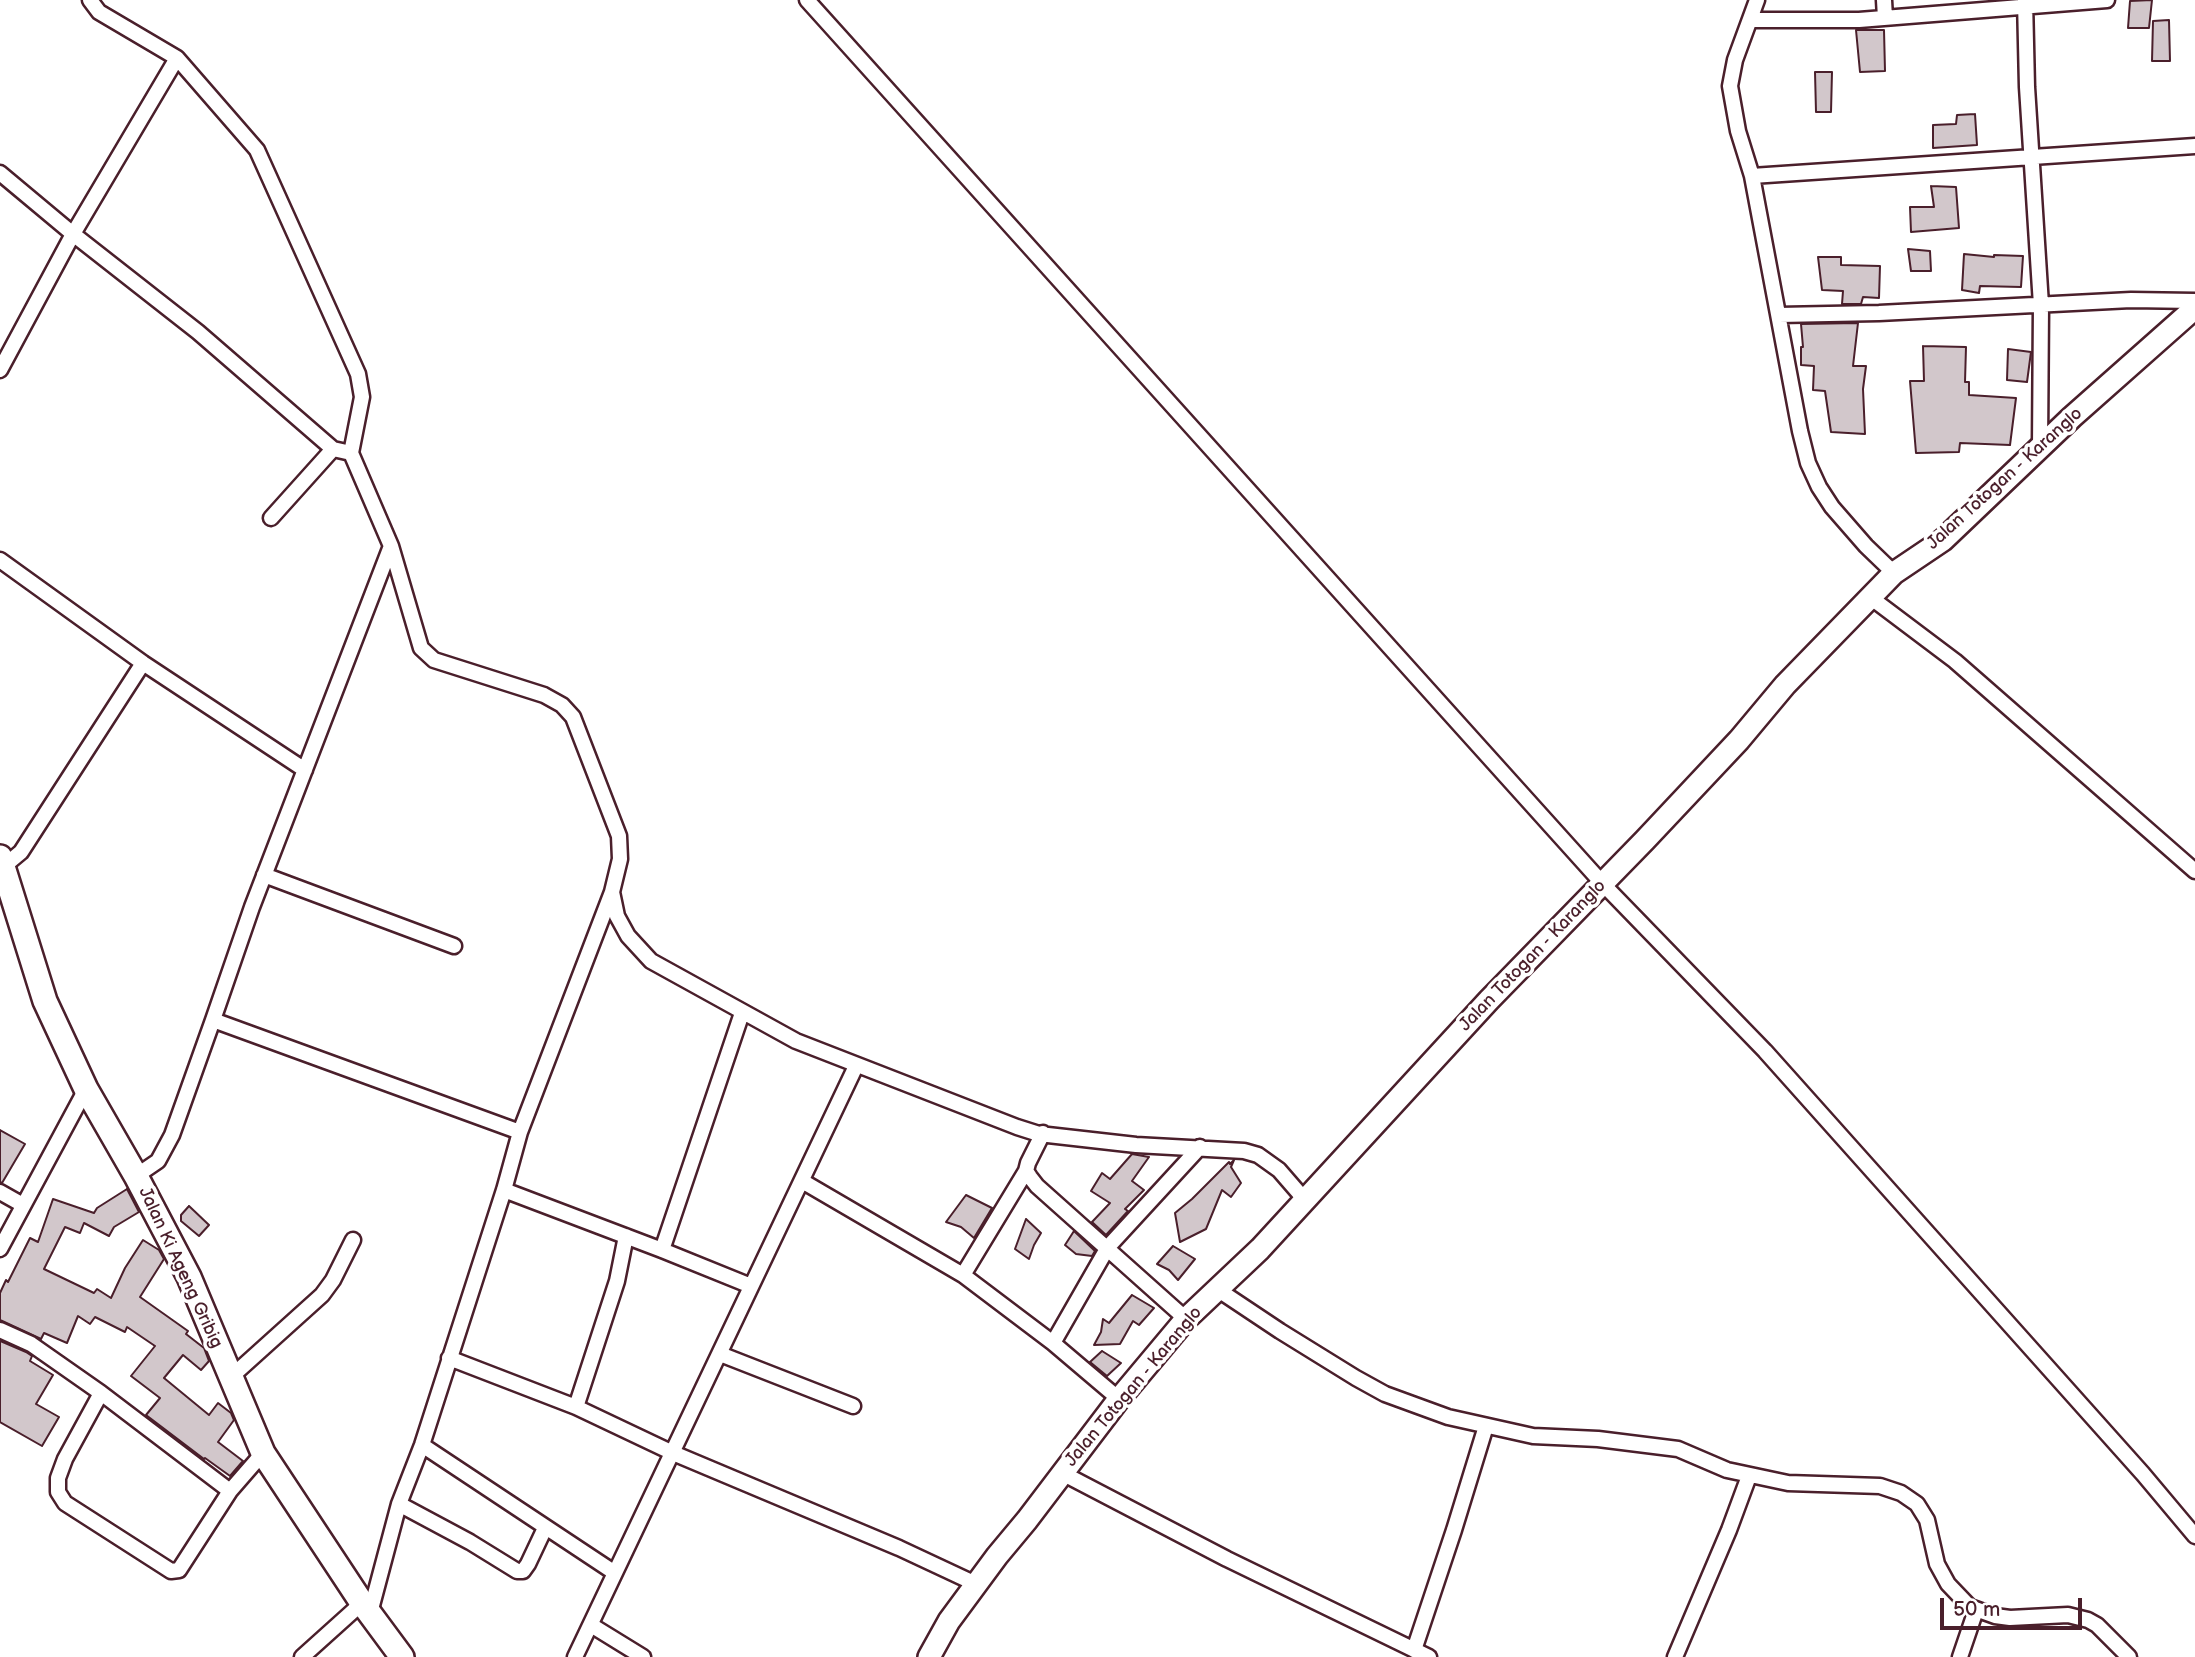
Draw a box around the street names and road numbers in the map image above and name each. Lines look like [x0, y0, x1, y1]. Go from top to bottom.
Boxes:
street label: Jalan Totogan - Karanglo [1923, 403, 2087, 555]
street label: Jalan Totogan - Karanglo [1455, 876, 1611, 1036]
street label: Jalan Ki Ageng Gribig [133, 1184, 227, 1352]
street label: Jalan Totogan - Karanglo [1061, 1303, 1207, 1471]

